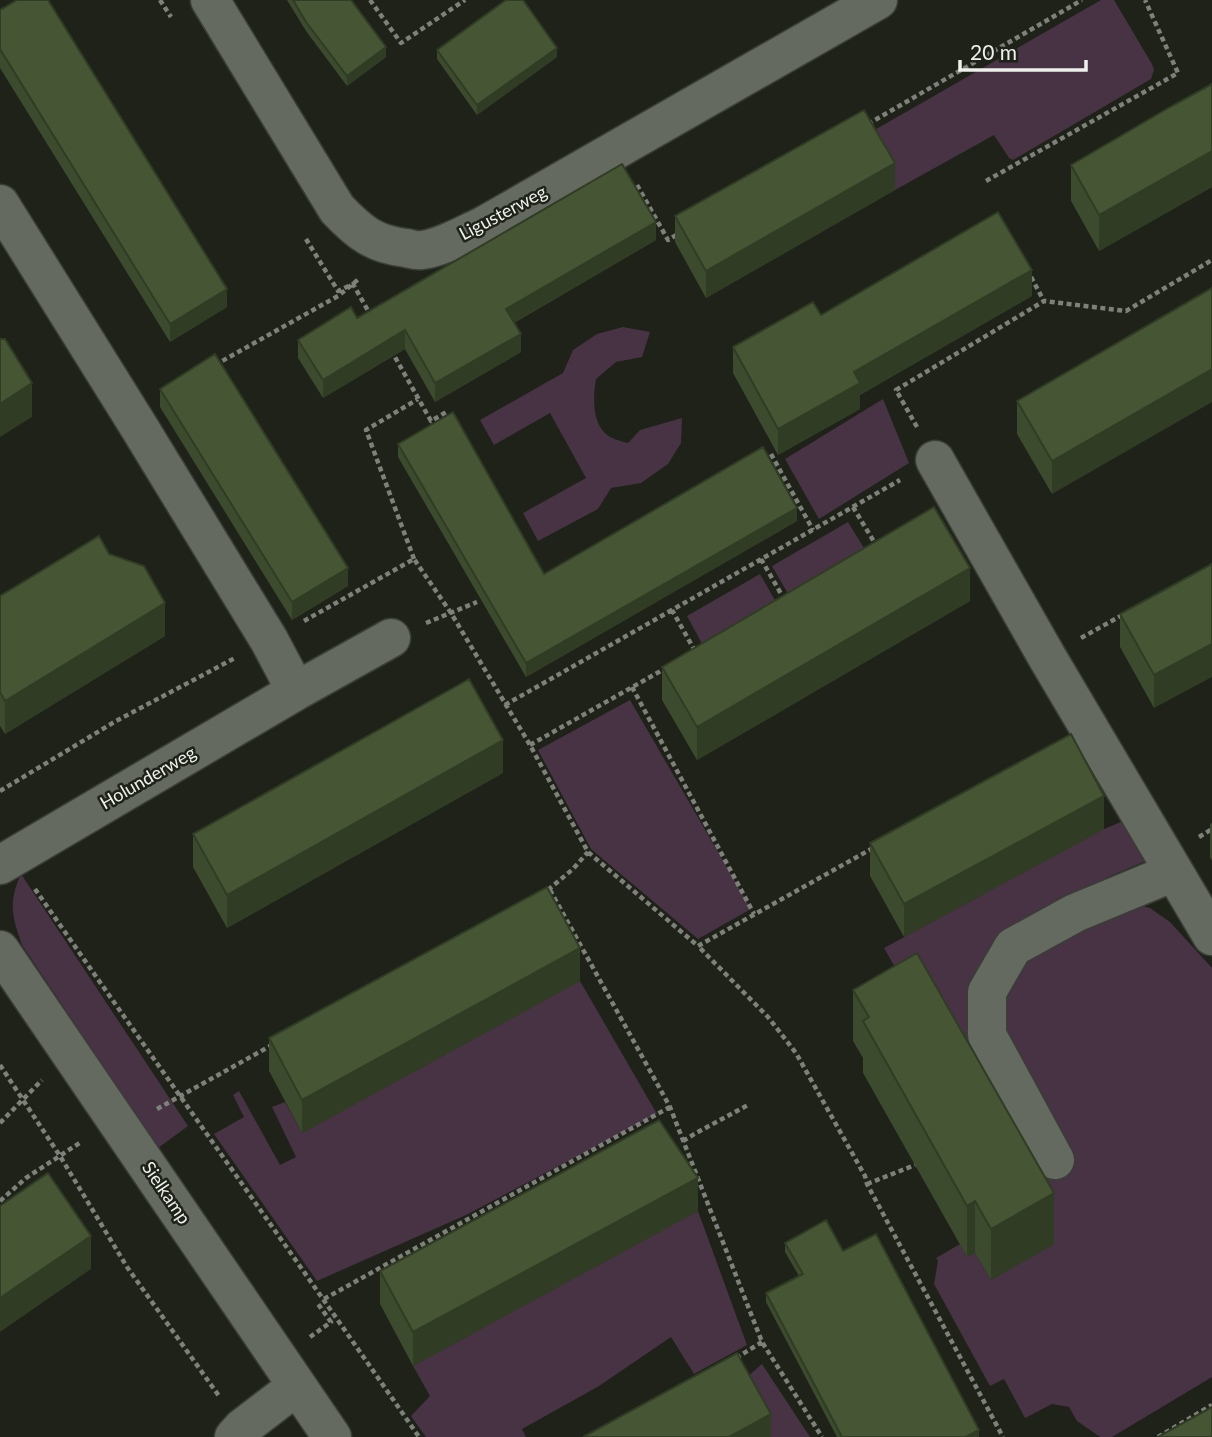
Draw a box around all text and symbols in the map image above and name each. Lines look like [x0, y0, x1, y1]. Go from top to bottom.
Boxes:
scale bar [960, 28, 1086, 72]
text: 20 m [970, 39, 1017, 64]
street label: Ligusterweg [455, 180, 550, 244]
street label: Holunderweg [96, 741, 199, 813]
street label: Sielkamp [138, 1157, 196, 1228]

